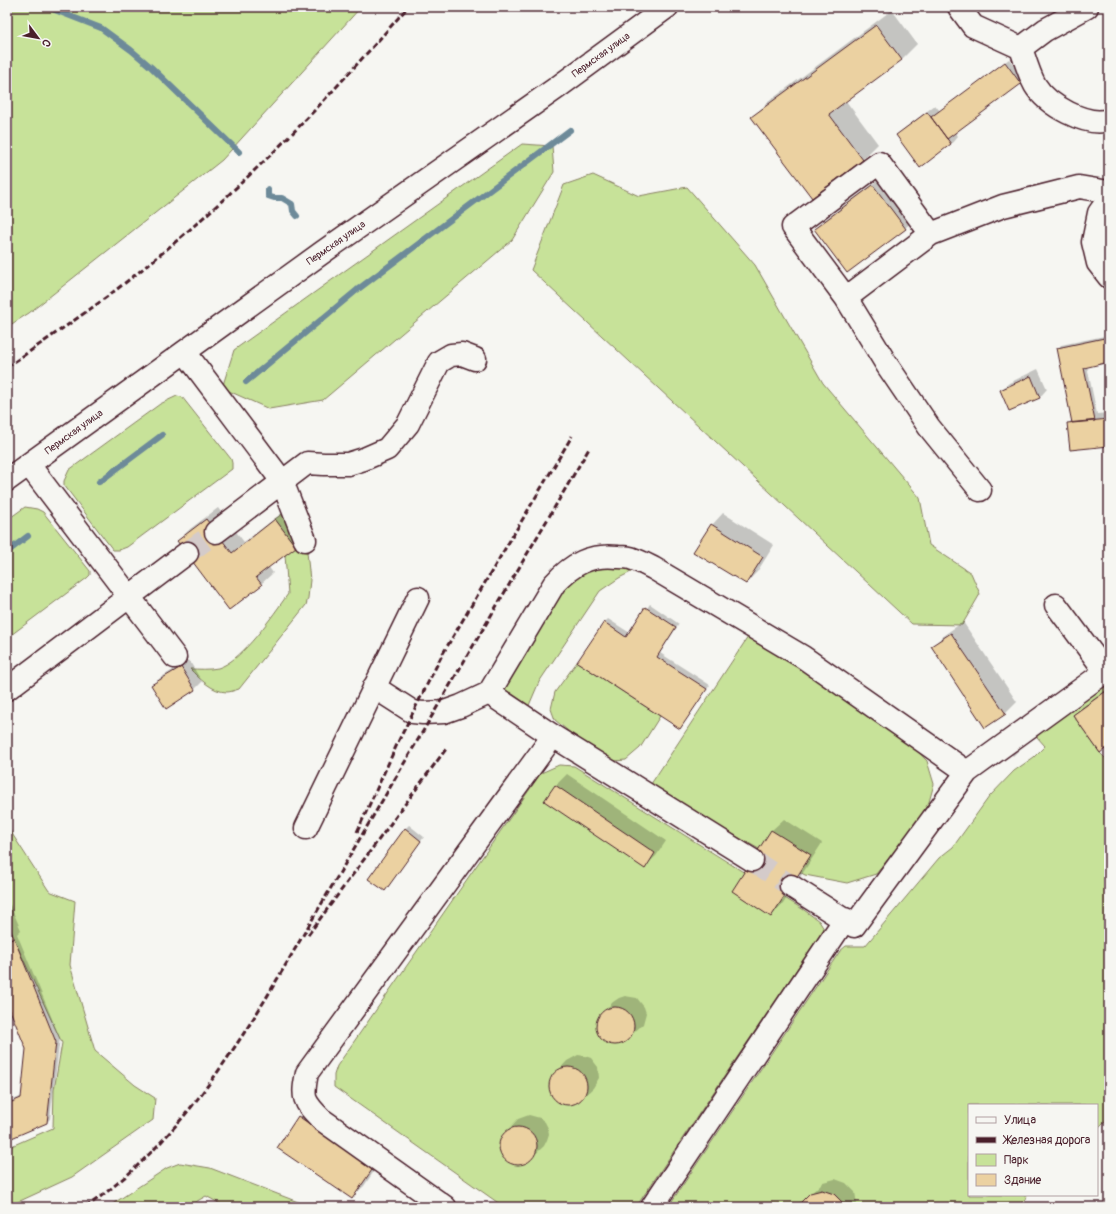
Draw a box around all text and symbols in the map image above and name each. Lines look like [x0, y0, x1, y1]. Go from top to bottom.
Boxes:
north arrow [18, 18, 58, 58]
street label: Пермская улица [570, 30, 633, 80]
text: С [39, 37, 53, 50]
street label: Пермская улица [304, 218, 368, 268]
street label: Пермская улица [43, 407, 106, 457]
legend [968, 1104, 1098, 1196]
text: Улица [1004, 1113, 1036, 1128]
text: Железная дорога [1002, 1133, 1091, 1148]
text: Парк [1004, 1153, 1029, 1168]
text: Здание [1004, 1173, 1041, 1188]

